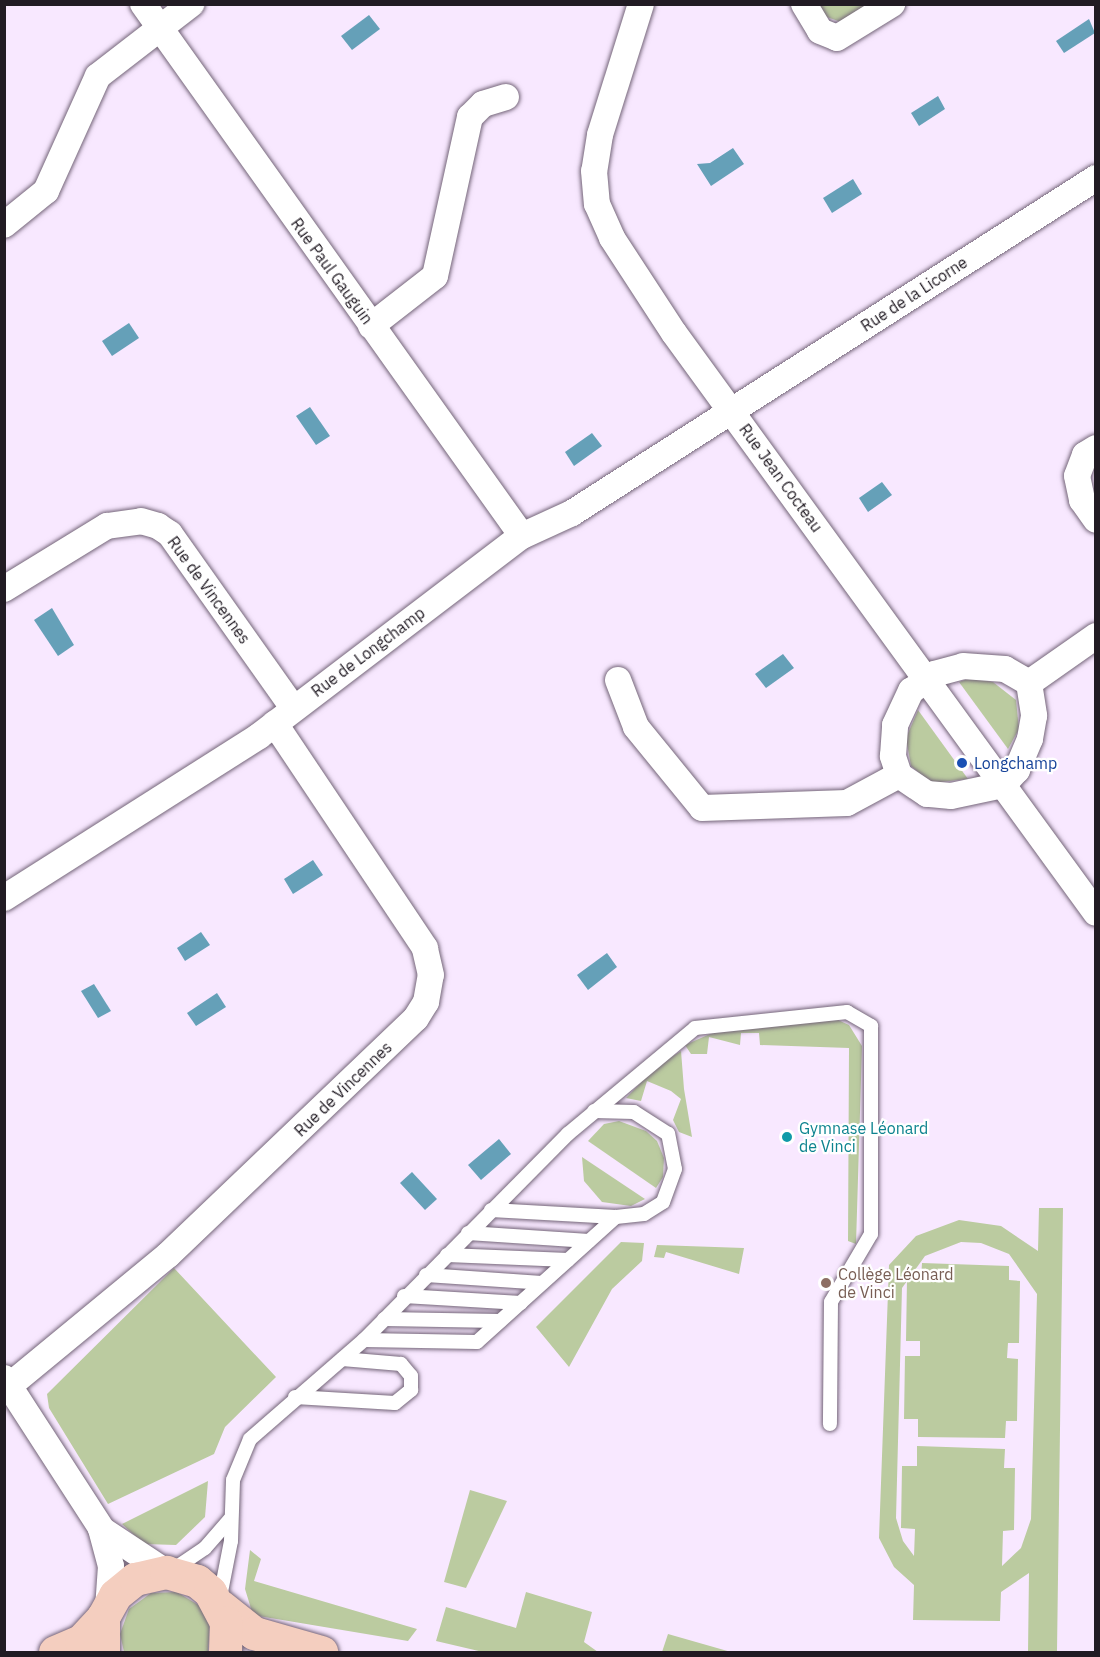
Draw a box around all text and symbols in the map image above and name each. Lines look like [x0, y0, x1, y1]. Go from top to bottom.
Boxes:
street label: Rue Paul Gauguin [287, 214, 377, 328]
street label: Rue de la Licorne [857, 252, 971, 336]
street label: Rue Jean Cocteau [735, 420, 827, 536]
street label: Rue de Vincennes [164, 533, 254, 647]
street label: Rue de Longchamp [308, 603, 428, 701]
place label: Longchamp [974, 753, 1057, 773]
marker: Longchamp [955, 756, 969, 770]
street label: Rue de Vincennes [290, 1038, 396, 1140]
place label: Gymnase Léonard de Vinci [799, 1118, 928, 1156]
marker: Gymnase Léonard de Vinci [780, 1130, 794, 1144]
place label: Collège Léonard de Vinci [838, 1264, 954, 1302]
marker: Collège Léonard de Vinci [819, 1276, 833, 1290]

